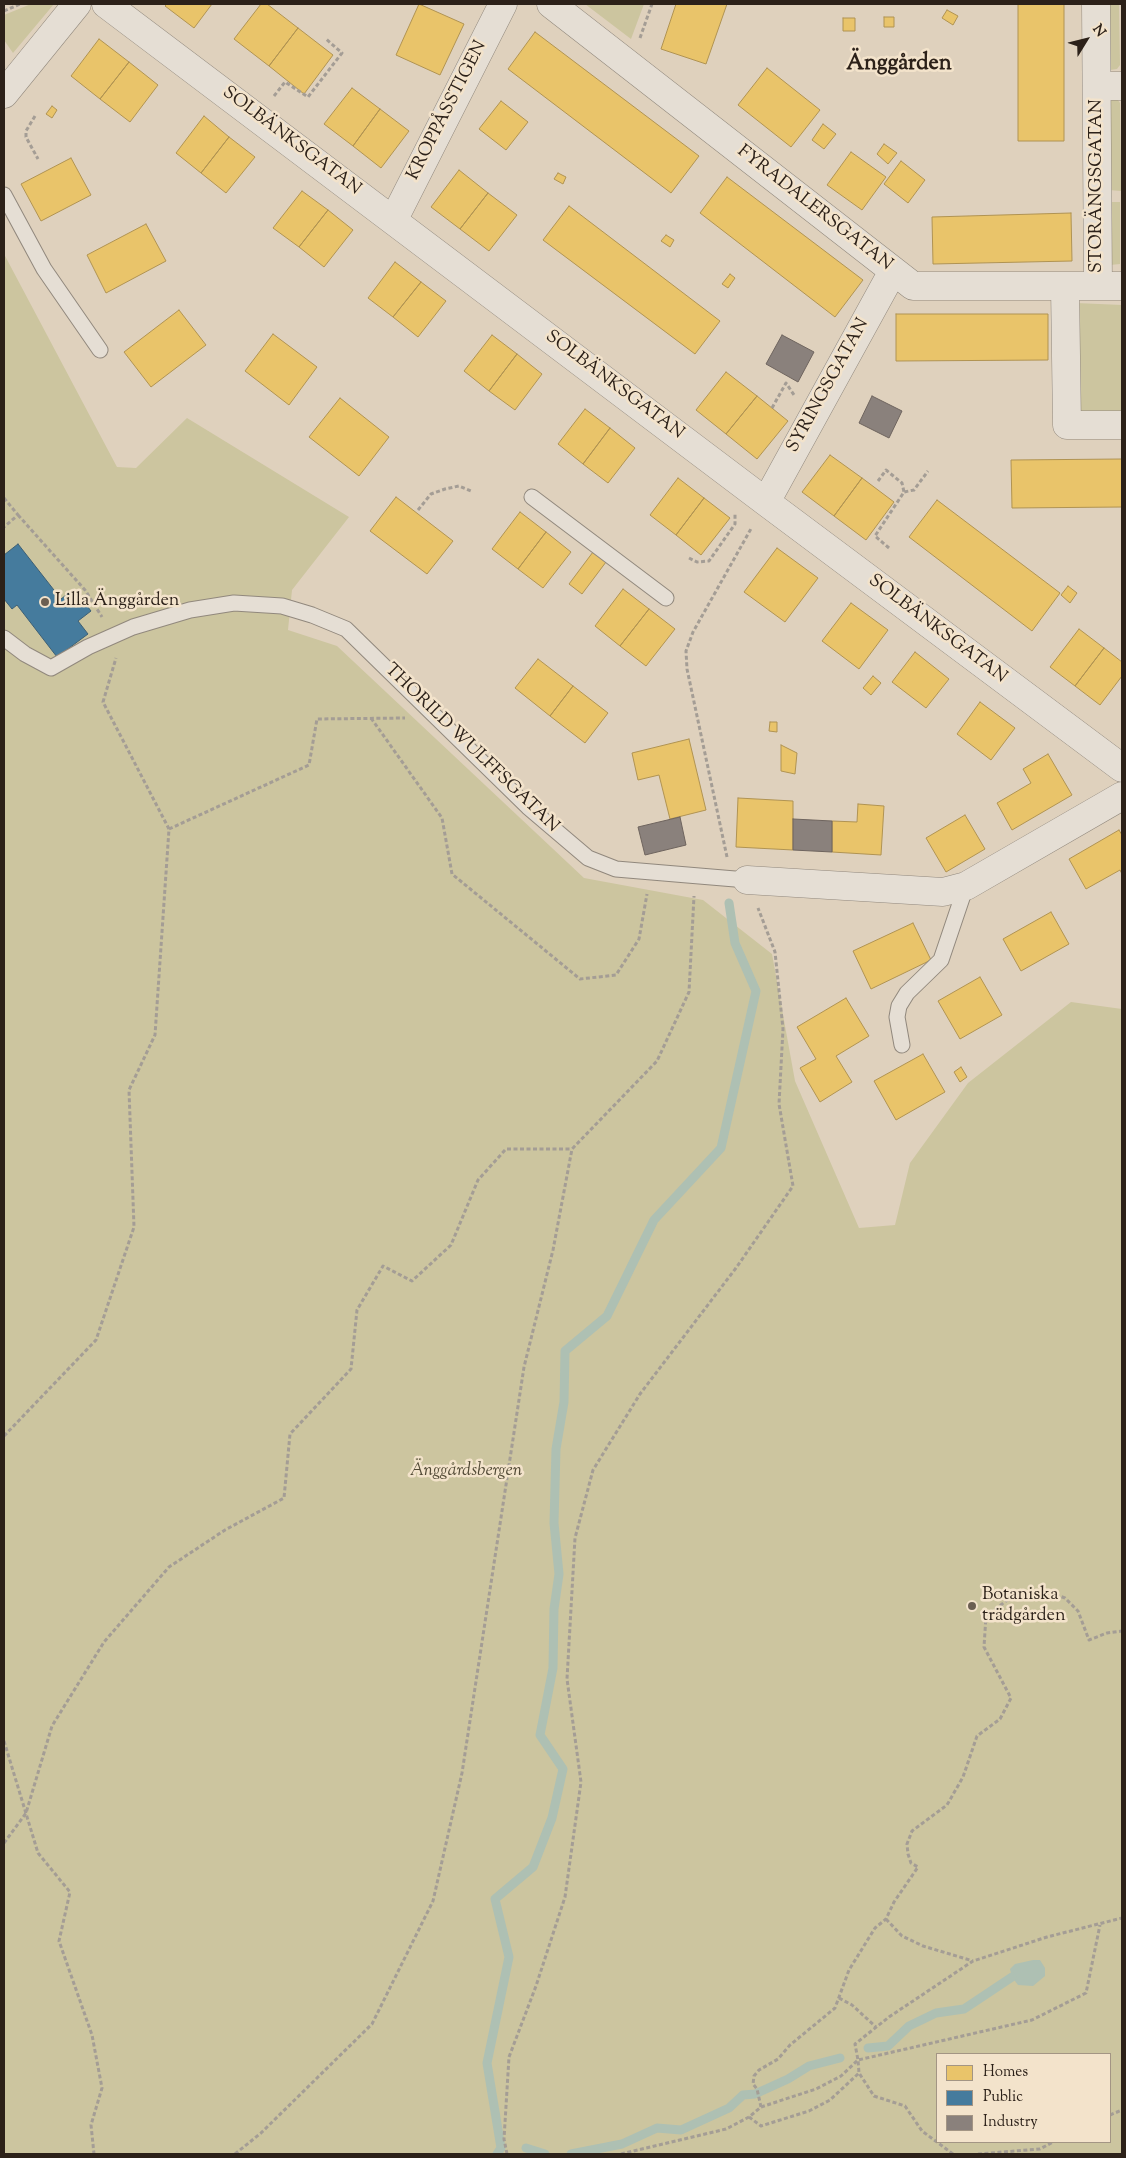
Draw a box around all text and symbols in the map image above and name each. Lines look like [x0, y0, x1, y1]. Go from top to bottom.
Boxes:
north arrow [1061, 15, 1111, 65]
text: N [1087, 21, 1110, 42]
street label: KROPPÅSSTIGEN [403, 38, 493, 184]
district label: Änggården [846, 52, 952, 78]
street label: SOLBÄNKSGATAN [217, 83, 365, 201]
street label: STORÄNGSGATAN [1087, 99, 1109, 273]
street label: FYRADALERSGATAN [732, 142, 896, 276]
street label: SYRINGSGATAN [783, 315, 875, 457]
street label: SOLBÄNKSGATAN [540, 327, 688, 445]
street label: SOLBÄNKSGATAN [863, 571, 1011, 689]
place label: Lilla Änggården [55, 591, 180, 613]
marker: Lilla Änggården [39, 596, 51, 608]
street label: THORILD WULFFSGATAN [379, 660, 563, 838]
park label: Änggårdsbergen [410, 1461, 522, 1483]
place label: Botaniska trädgården [982, 1585, 1066, 1628]
marker: Botaniska trädgården [966, 1600, 978, 1612]
legend [936, 2053, 1111, 2143]
text: Homes [983, 2062, 1028, 2083]
text: Public [983, 2087, 1023, 2108]
text: Industry [983, 2112, 1038, 2133]

